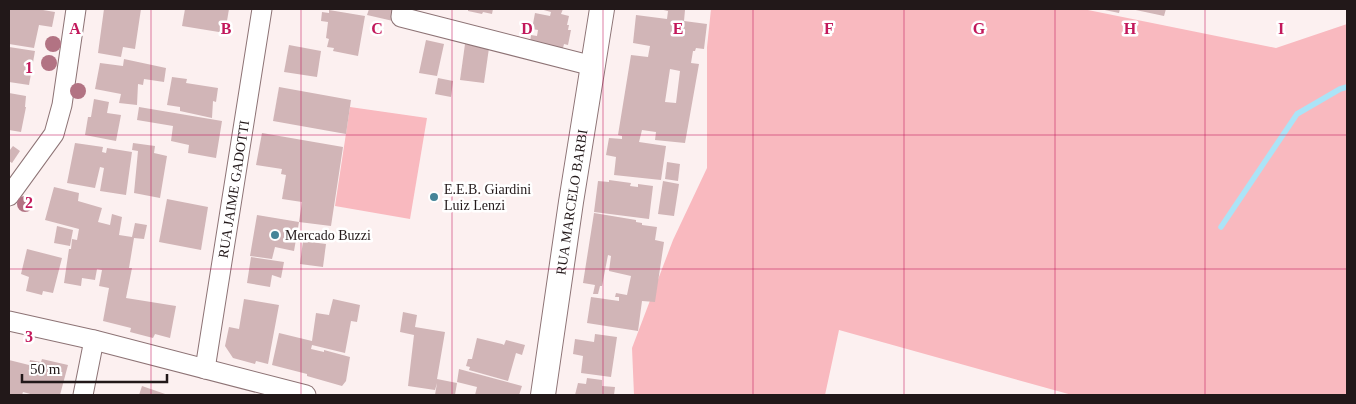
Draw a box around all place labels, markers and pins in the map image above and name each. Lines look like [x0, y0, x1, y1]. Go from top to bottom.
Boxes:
place label: E.E.B. Giardini Luiz Lenzi [444, 182, 531, 213]
marker: E.E.B. Giardini Luiz Lenzi [428, 191, 440, 203]
place label: Mercado Buzzi [285, 228, 371, 243]
marker: Mercado Buzzi [269, 229, 281, 241]

